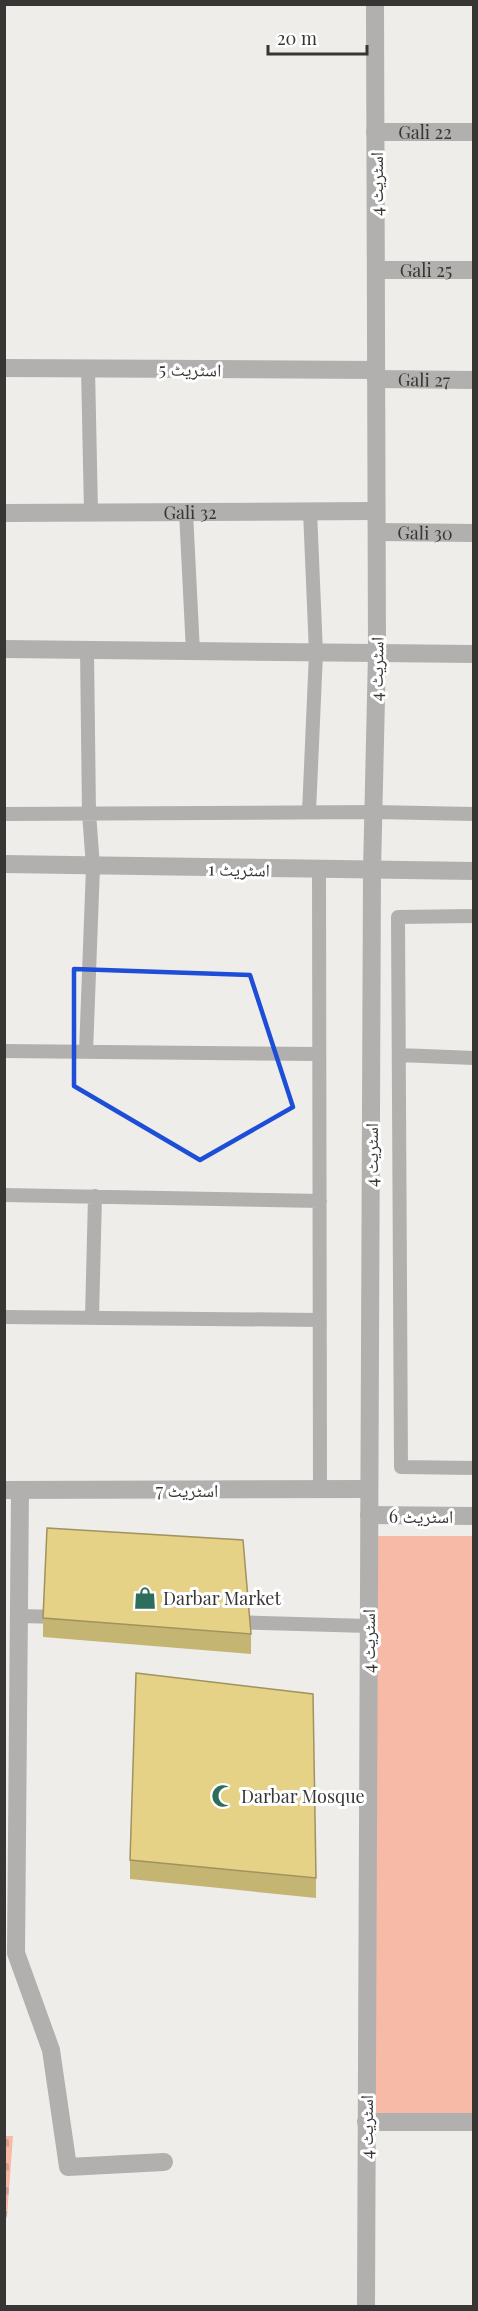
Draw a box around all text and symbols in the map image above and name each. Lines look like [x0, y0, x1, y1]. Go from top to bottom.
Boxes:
scale bar [268, 18, 367, 56]
text: 20 m [277, 26, 317, 50]
street label: Gali 22 [398, 120, 452, 144]
street label: اسٹریٹ 4 [364, 152, 388, 216]
street label: Gali 25 [400, 258, 452, 282]
street label: اسٹریٹ 5 [158, 356, 222, 382]
street label: Gali 27 [398, 367, 451, 392]
street label: Gali 32 [163, 500, 217, 524]
street label: Gali 30 [397, 520, 453, 545]
street label: اسٹریٹ 4 [363, 637, 389, 701]
street label: اسٹریٹ 1 [208, 856, 270, 882]
street label: اسٹریٹ 4 [359, 1123, 383, 1187]
street label: اسٹریٹ 7 [156, 1478, 218, 1502]
street label: اسٹریٹ 6 [389, 1504, 453, 1528]
shop icon: Darbar Market [132, 1585, 158, 1611]
place label: Darbar Market [163, 1586, 281, 1610]
street label: اسٹریٹ 4 [356, 1609, 380, 1673]
mosque icon: Darbar Mosque [210, 1783, 236, 1809]
place label: Darbar Mosque [241, 1784, 365, 1808]
street label: اسٹریٹ 4 [354, 2095, 378, 2159]

